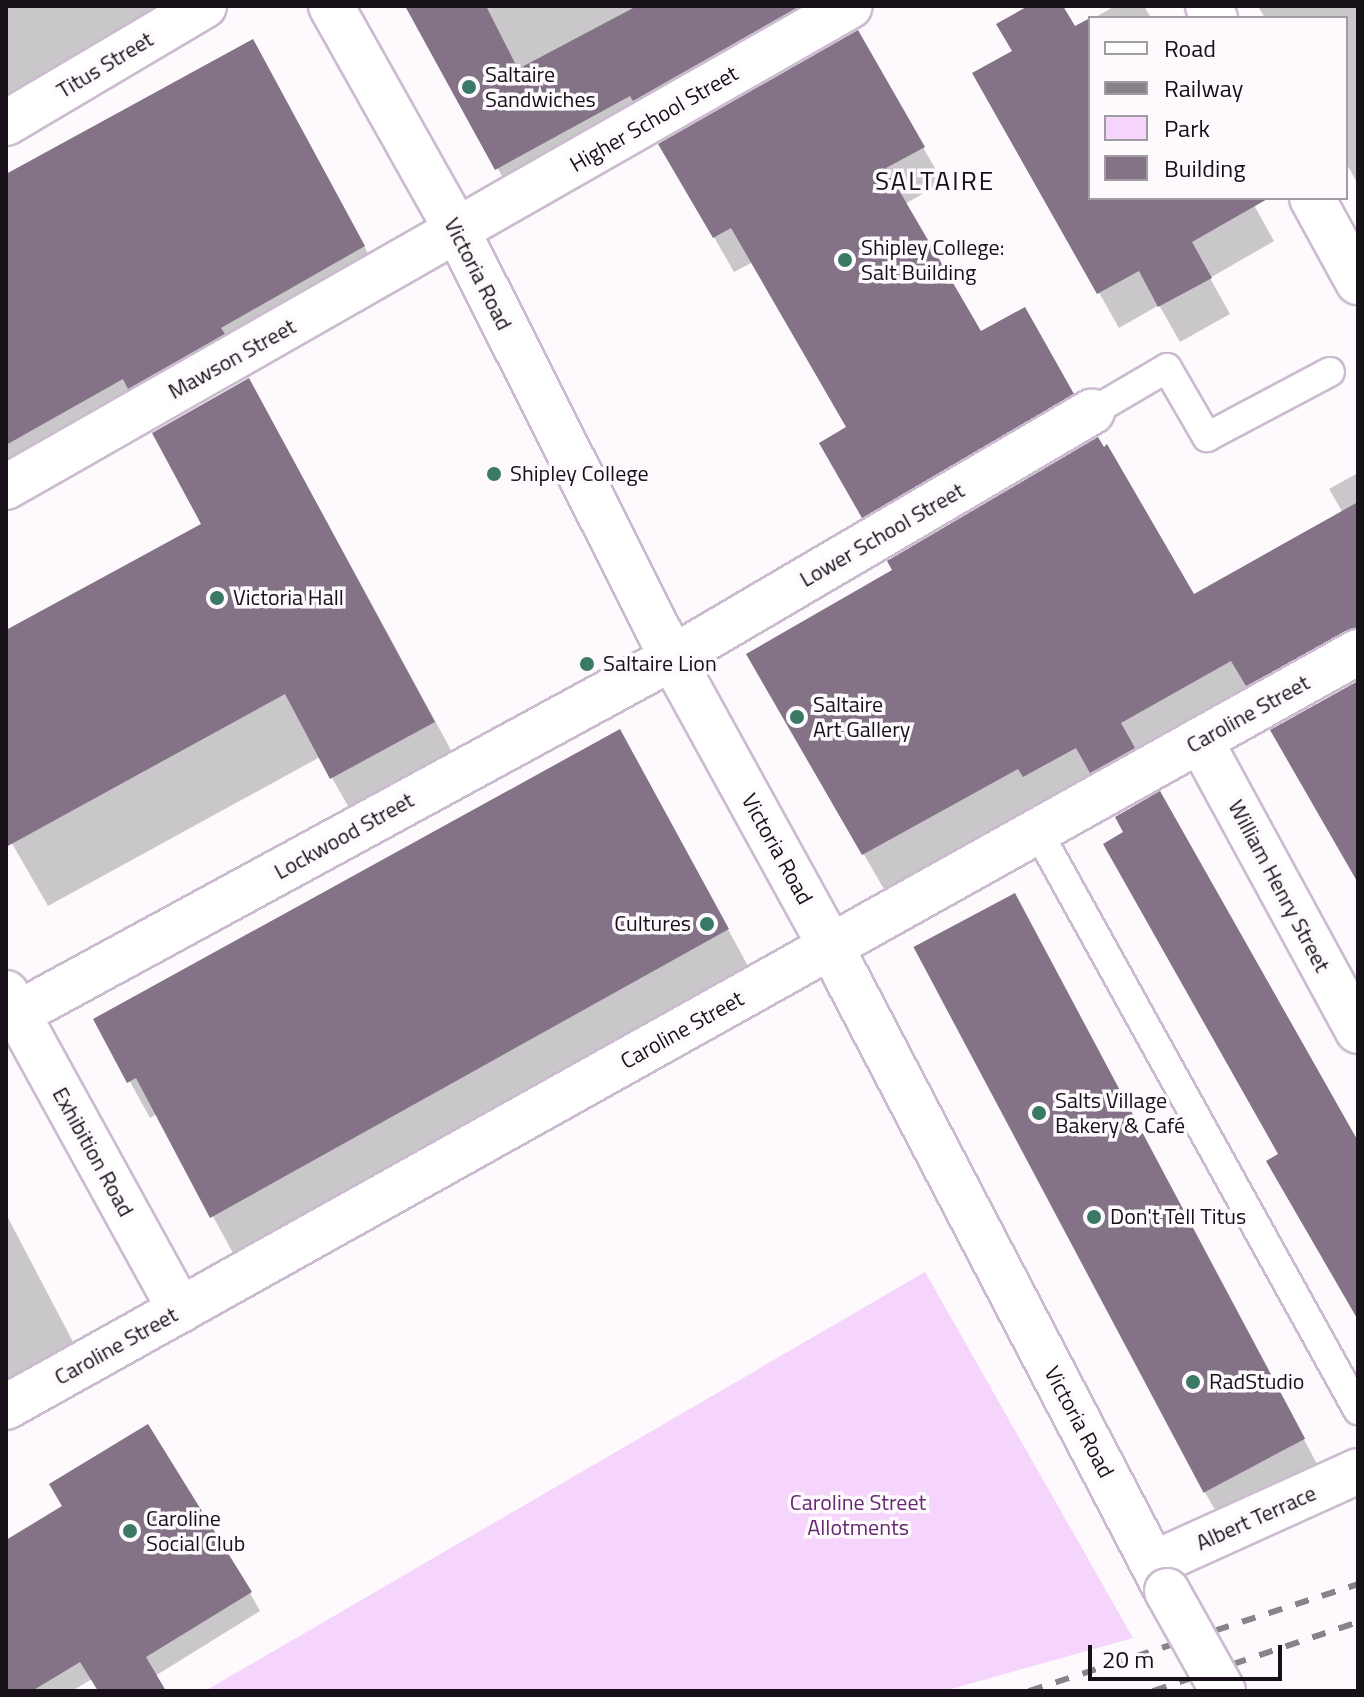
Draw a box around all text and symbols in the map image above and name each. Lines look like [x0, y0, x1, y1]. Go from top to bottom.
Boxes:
legend [1088, 16, 1348, 200]
street label: Titus Street [52, 26, 158, 104]
text: Road [1164, 30, 1216, 66]
street label: Higher School Street [565, 60, 743, 178]
place label: Saltaire Sandwiches [485, 61, 596, 112]
text: Railway [1164, 70, 1243, 106]
marker: Saltaire Sandwiches [460, 78, 478, 96]
text: Park [1164, 110, 1210, 146]
text: Building [1164, 150, 1246, 186]
district label: SALTAIRE [875, 165, 995, 197]
street label: Victoria Road [438, 213, 518, 335]
place label: Shipley College: Salt Building [861, 234, 1004, 286]
marker: Shipley College: Salt Building [836, 251, 854, 269]
street label: Mawson Street [164, 313, 300, 405]
place label: Shipley College [510, 461, 649, 487]
marker: Shipley College [485, 465, 503, 483]
street label: Lower School Street [795, 477, 969, 593]
place label: Victoria Hall [233, 585, 344, 611]
marker: Victoria Hall [208, 589, 226, 607]
place label: Saltaire Lion [603, 651, 717, 677]
marker: Saltaire Lion [578, 655, 596, 673]
street label: Caroline Street [1182, 669, 1314, 759]
place label: Saltaire Art Gallery [813, 691, 910, 742]
marker: Saltaire Art Gallery [788, 708, 806, 726]
street label: Lockwood Street [270, 787, 418, 885]
street label: Victoria Road [736, 789, 818, 909]
street label: William Henry Street [1223, 795, 1335, 977]
place label: Cultures [614, 911, 691, 937]
marker: Cultures [698, 915, 716, 933]
street label: Caroline Street [616, 985, 748, 1075]
street label: Exhibition Road [47, 1083, 139, 1221]
place label: Salts Village Bakery & Café [1055, 1087, 1185, 1138]
marker: Salts Village Bakery & Café [1030, 1104, 1048, 1122]
place label: Don't Tell Titus [1110, 1204, 1246, 1230]
marker: Don't Tell Titus [1085, 1208, 1103, 1226]
street label: Caroline Street [50, 1301, 182, 1391]
street label: Victoria Road [1039, 1362, 1119, 1482]
place label: RadStudio [1209, 1369, 1304, 1395]
marker: RadStudio [1184, 1373, 1202, 1391]
street label: Albert Terrace [1192, 1480, 1320, 1556]
park label: Caroline Street Allotments [790, 1489, 926, 1540]
place label: Caroline Social Club [146, 1505, 245, 1556]
marker: Caroline Social Club [121, 1522, 139, 1540]
scale bar [1092, 1629, 1286, 1679]
text: 20 m [1102, 1641, 1154, 1677]

